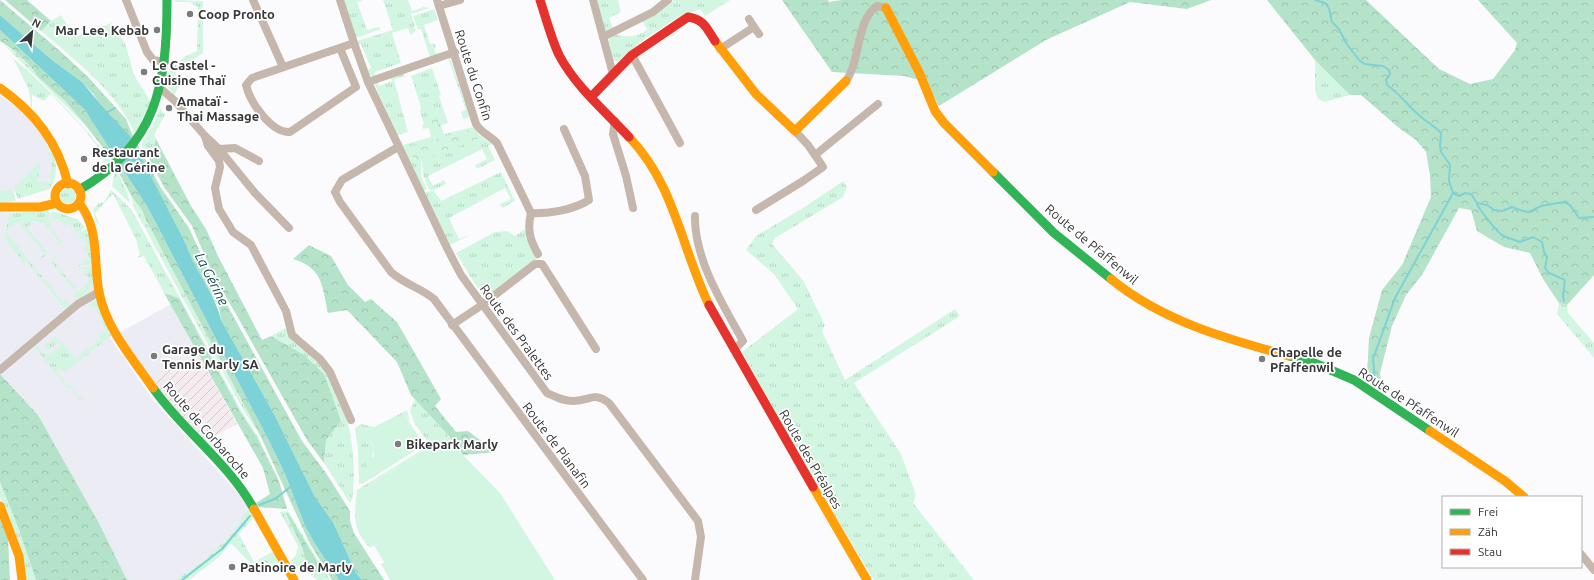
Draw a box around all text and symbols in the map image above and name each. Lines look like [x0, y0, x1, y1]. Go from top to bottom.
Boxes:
place label: Coop Pronto [198, 7, 275, 21]
marker: Coop Pronto [185, 9, 195, 19]
north arrow [12, 12, 52, 52]
text: N [30, 16, 43, 30]
place label: Mar Lee, Kebab [55, 23, 149, 37]
marker: Mar Lee, Kebab [152, 25, 162, 35]
street label: Route du Confin [453, 28, 495, 122]
place label: Le Castel - Cuisine Thaï [152, 58, 227, 87]
marker: Le Castel - Cuisine Thaï [139, 67, 149, 77]
place label: Amataï - Thai Massage [177, 94, 259, 123]
marker: Amataï - Thai Massage [164, 103, 174, 113]
place label: Restaurant de la Gérine [92, 145, 165, 174]
marker: Restaurant de la Gérine [79, 154, 89, 164]
street label: Route de Pfaffenwil [1043, 201, 1142, 287]
water label: La Gérine [192, 250, 232, 308]
street label: Route des Pralettes [478, 281, 557, 383]
place label: Garage du Tennis Marly SA [162, 342, 260, 371]
place label: Chapelle de Pfaffenwil [1270, 345, 1342, 374]
marker: Garage du Tennis Marly SA [149, 351, 159, 361]
marker: Chapelle de Pfaffenwil [1257, 354, 1267, 364]
street label: Route de Pfaffenwil [1356, 364, 1462, 440]
street label: Route de Corbaroche [161, 379, 253, 481]
street label: Route de Planafin [520, 399, 594, 491]
street label: Route des Préalpes [777, 407, 845, 511]
place label: Bikepark Marly [406, 437, 498, 451]
marker: Bikepark Marly [393, 439, 403, 449]
legend [1442, 496, 1582, 568]
text: Frei [1478, 505, 1498, 518]
text: Zäh [1478, 525, 1498, 538]
text: Stau [1478, 545, 1502, 558]
place label: Patinoire de Marly [240, 560, 352, 574]
marker: Patinoire de Marly [227, 562, 237, 572]

